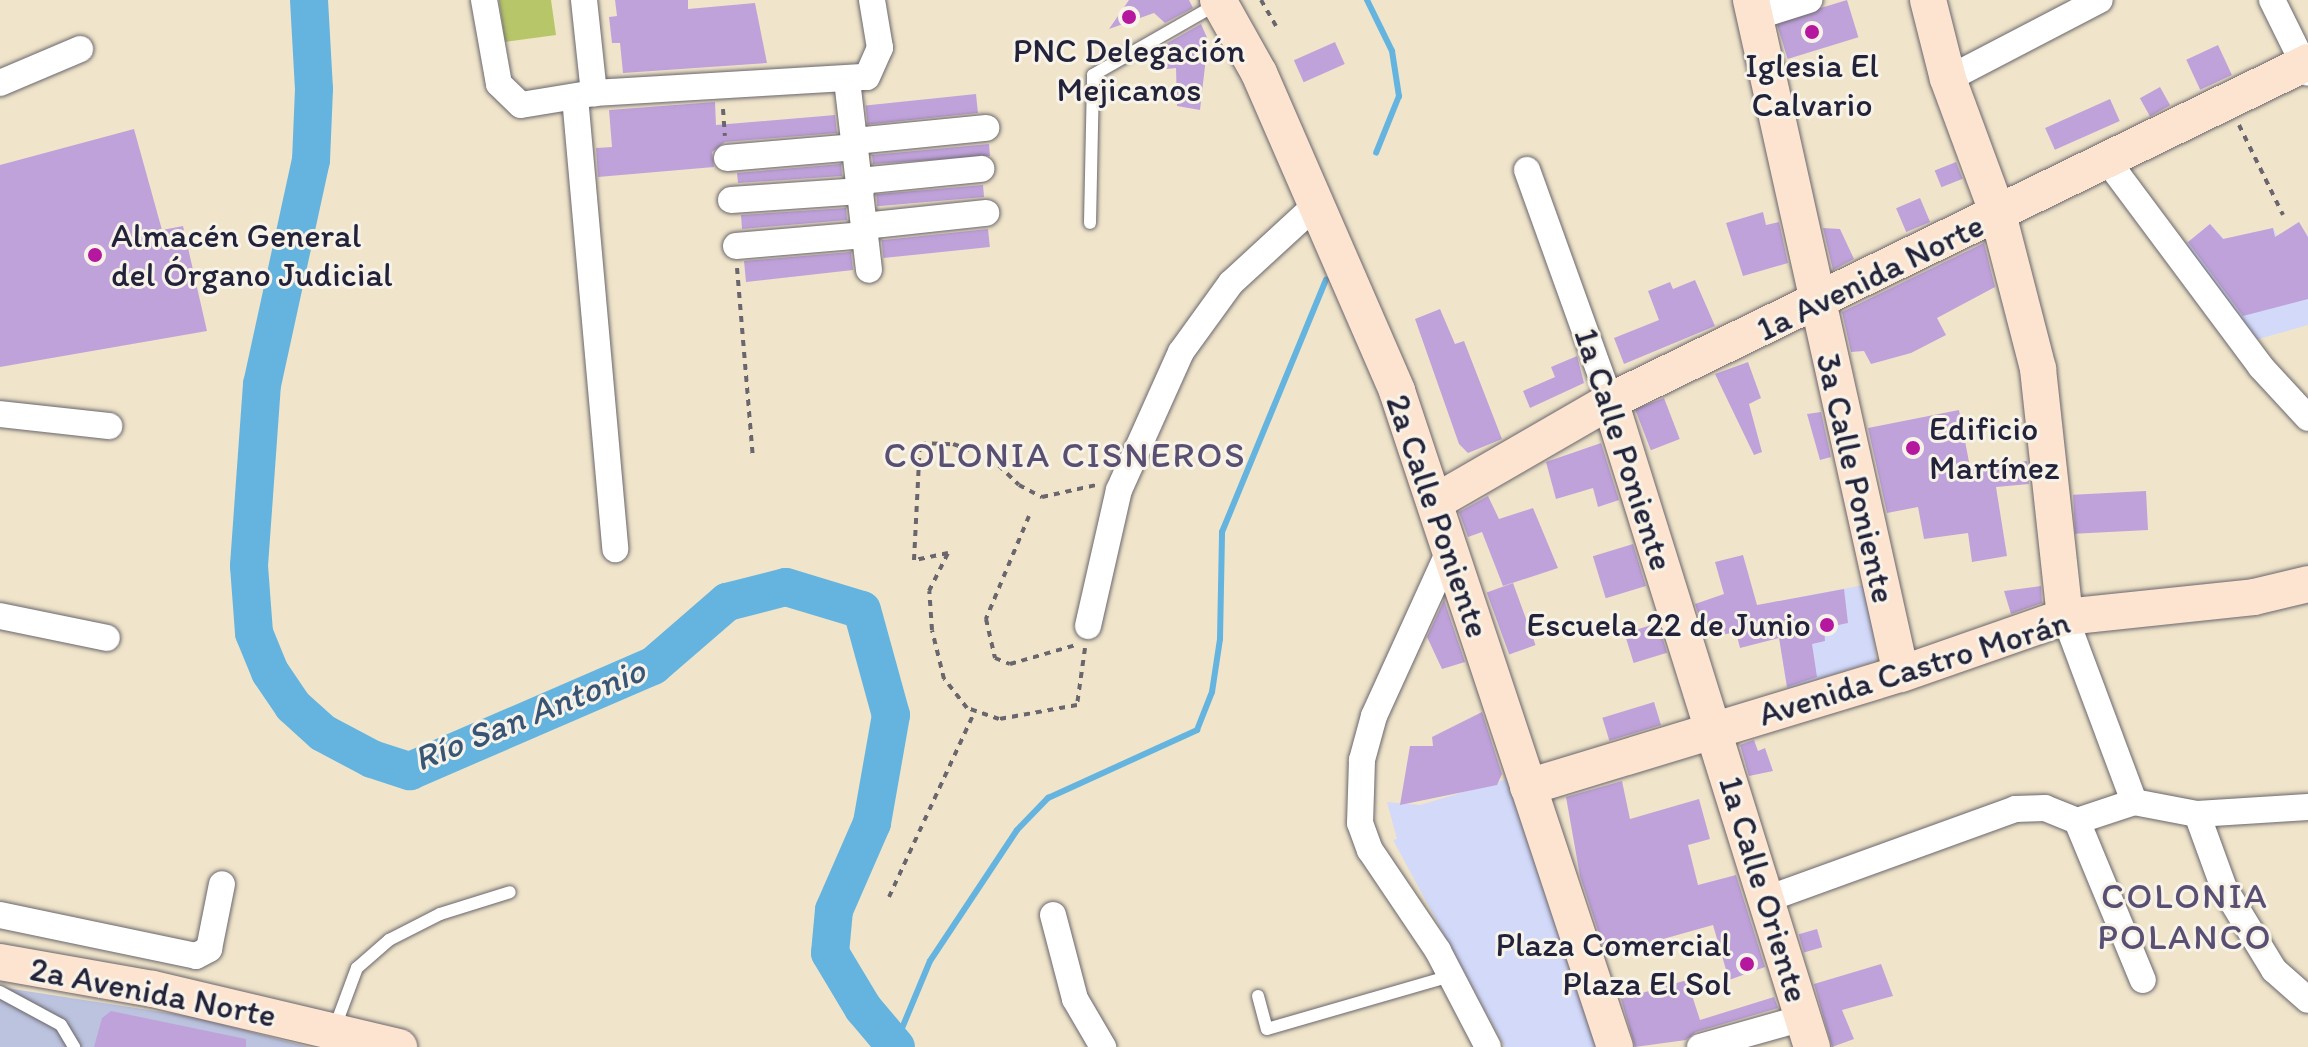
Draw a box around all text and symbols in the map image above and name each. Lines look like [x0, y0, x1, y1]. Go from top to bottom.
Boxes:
marker: PNC Delegación Mejicanos [1120, 8, 1138, 26]
marker: Iglesia El Calvario [1803, 23, 1821, 41]
place label: PNC Delegación Mejicanos [1013, 30, 1245, 110]
place label: Iglesia El Calvario [1745, 45, 1879, 124]
street label: 1a Avenida Norte [1750, 204, 1990, 350]
place label: Almacén General del Órgano Judicial [111, 215, 394, 294]
marker: Almacén General del Órgano Judicial [86, 246, 104, 264]
street label: 1a Calle Poniente [1566, 323, 1682, 575]
street label: 3a Calle Poniente [1808, 350, 1904, 606]
street label: 2a Calle Poniente [1378, 390, 1498, 642]
place label: Edificio Martínez [1929, 408, 2060, 488]
district label: COLONIA CISNEROS [883, 433, 1247, 477]
marker: Edificio Martínez [1904, 439, 1922, 457]
street label: Avenida Castro Morán [1754, 601, 2074, 735]
place label: Escuela 22 de Junio [1526, 605, 1811, 645]
marker: Escuela 22 de Junio [1818, 616, 1836, 634]
water label: Río San Antonio [406, 648, 652, 780]
street label: 1a Calle Oriente [1710, 771, 1818, 1007]
district label: COLONIA POLANCO [2097, 873, 2273, 958]
place label: Plaza Comercial Plaza El Sol [1496, 924, 1731, 1004]
street label: 2a Avenida Norte [26, 948, 280, 1036]
marker: Plaza Comercial Plaza El Sol [1738, 955, 1756, 973]

